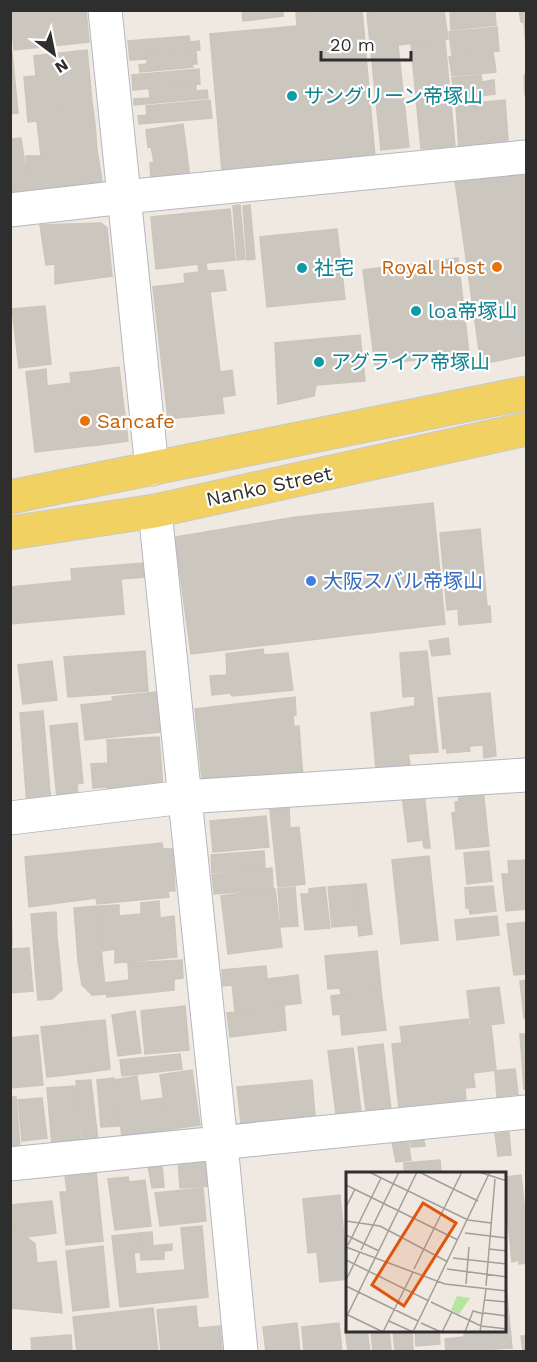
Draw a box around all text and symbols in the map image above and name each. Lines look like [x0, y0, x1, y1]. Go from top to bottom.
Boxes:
north arrow [24, 24, 84, 84]
scale bar [321, 24, 411, 62]
text: 20 m [330, 34, 375, 55]
text: N [52, 55, 72, 77]
place label: サングリーン帝塚山 [304, 84, 483, 108]
marker: サングリーン帝塚山 [285, 89, 299, 103]
place label: Royal Host [381, 255, 486, 279]
place label: 社宅 [314, 256, 354, 280]
marker: Royal Host [490, 260, 504, 274]
marker: 社宅 [295, 261, 309, 275]
place label: loa帝塚山 [428, 299, 517, 323]
marker: loa帝塚山 [409, 304, 423, 318]
place label: アグライア帝塚山 [331, 350, 490, 374]
marker: アグライア帝塚山 [312, 355, 326, 369]
place label: Sancafe [97, 409, 175, 433]
marker: Sancafe [78, 414, 92, 428]
street label: Nanko Street [204, 461, 335, 511]
place label: 大阪スバル帝塚山 [323, 569, 483, 593]
marker: 大阪スバル帝塚山 [304, 574, 318, 588]
inset map [346, 1172, 507, 1332]

